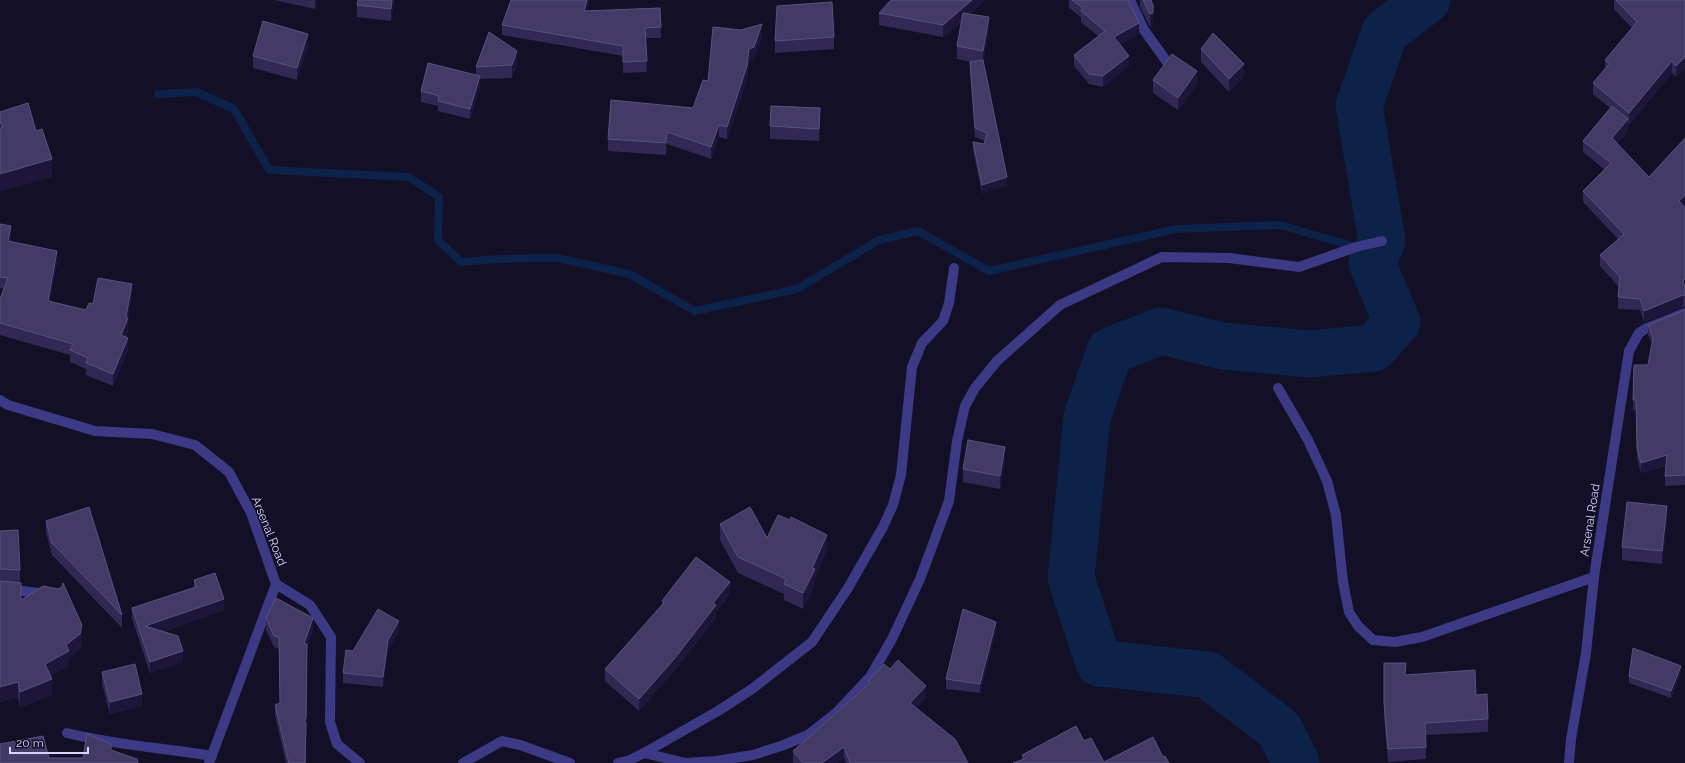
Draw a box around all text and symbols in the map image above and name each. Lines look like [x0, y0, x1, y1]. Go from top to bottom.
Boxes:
street label: Arsenal Road [1577, 483, 1603, 557]
street label: Arsenal Road [249, 494, 289, 568]
scale bar [10, 729, 88, 755]
text: 20 m [16, 736, 44, 750]

